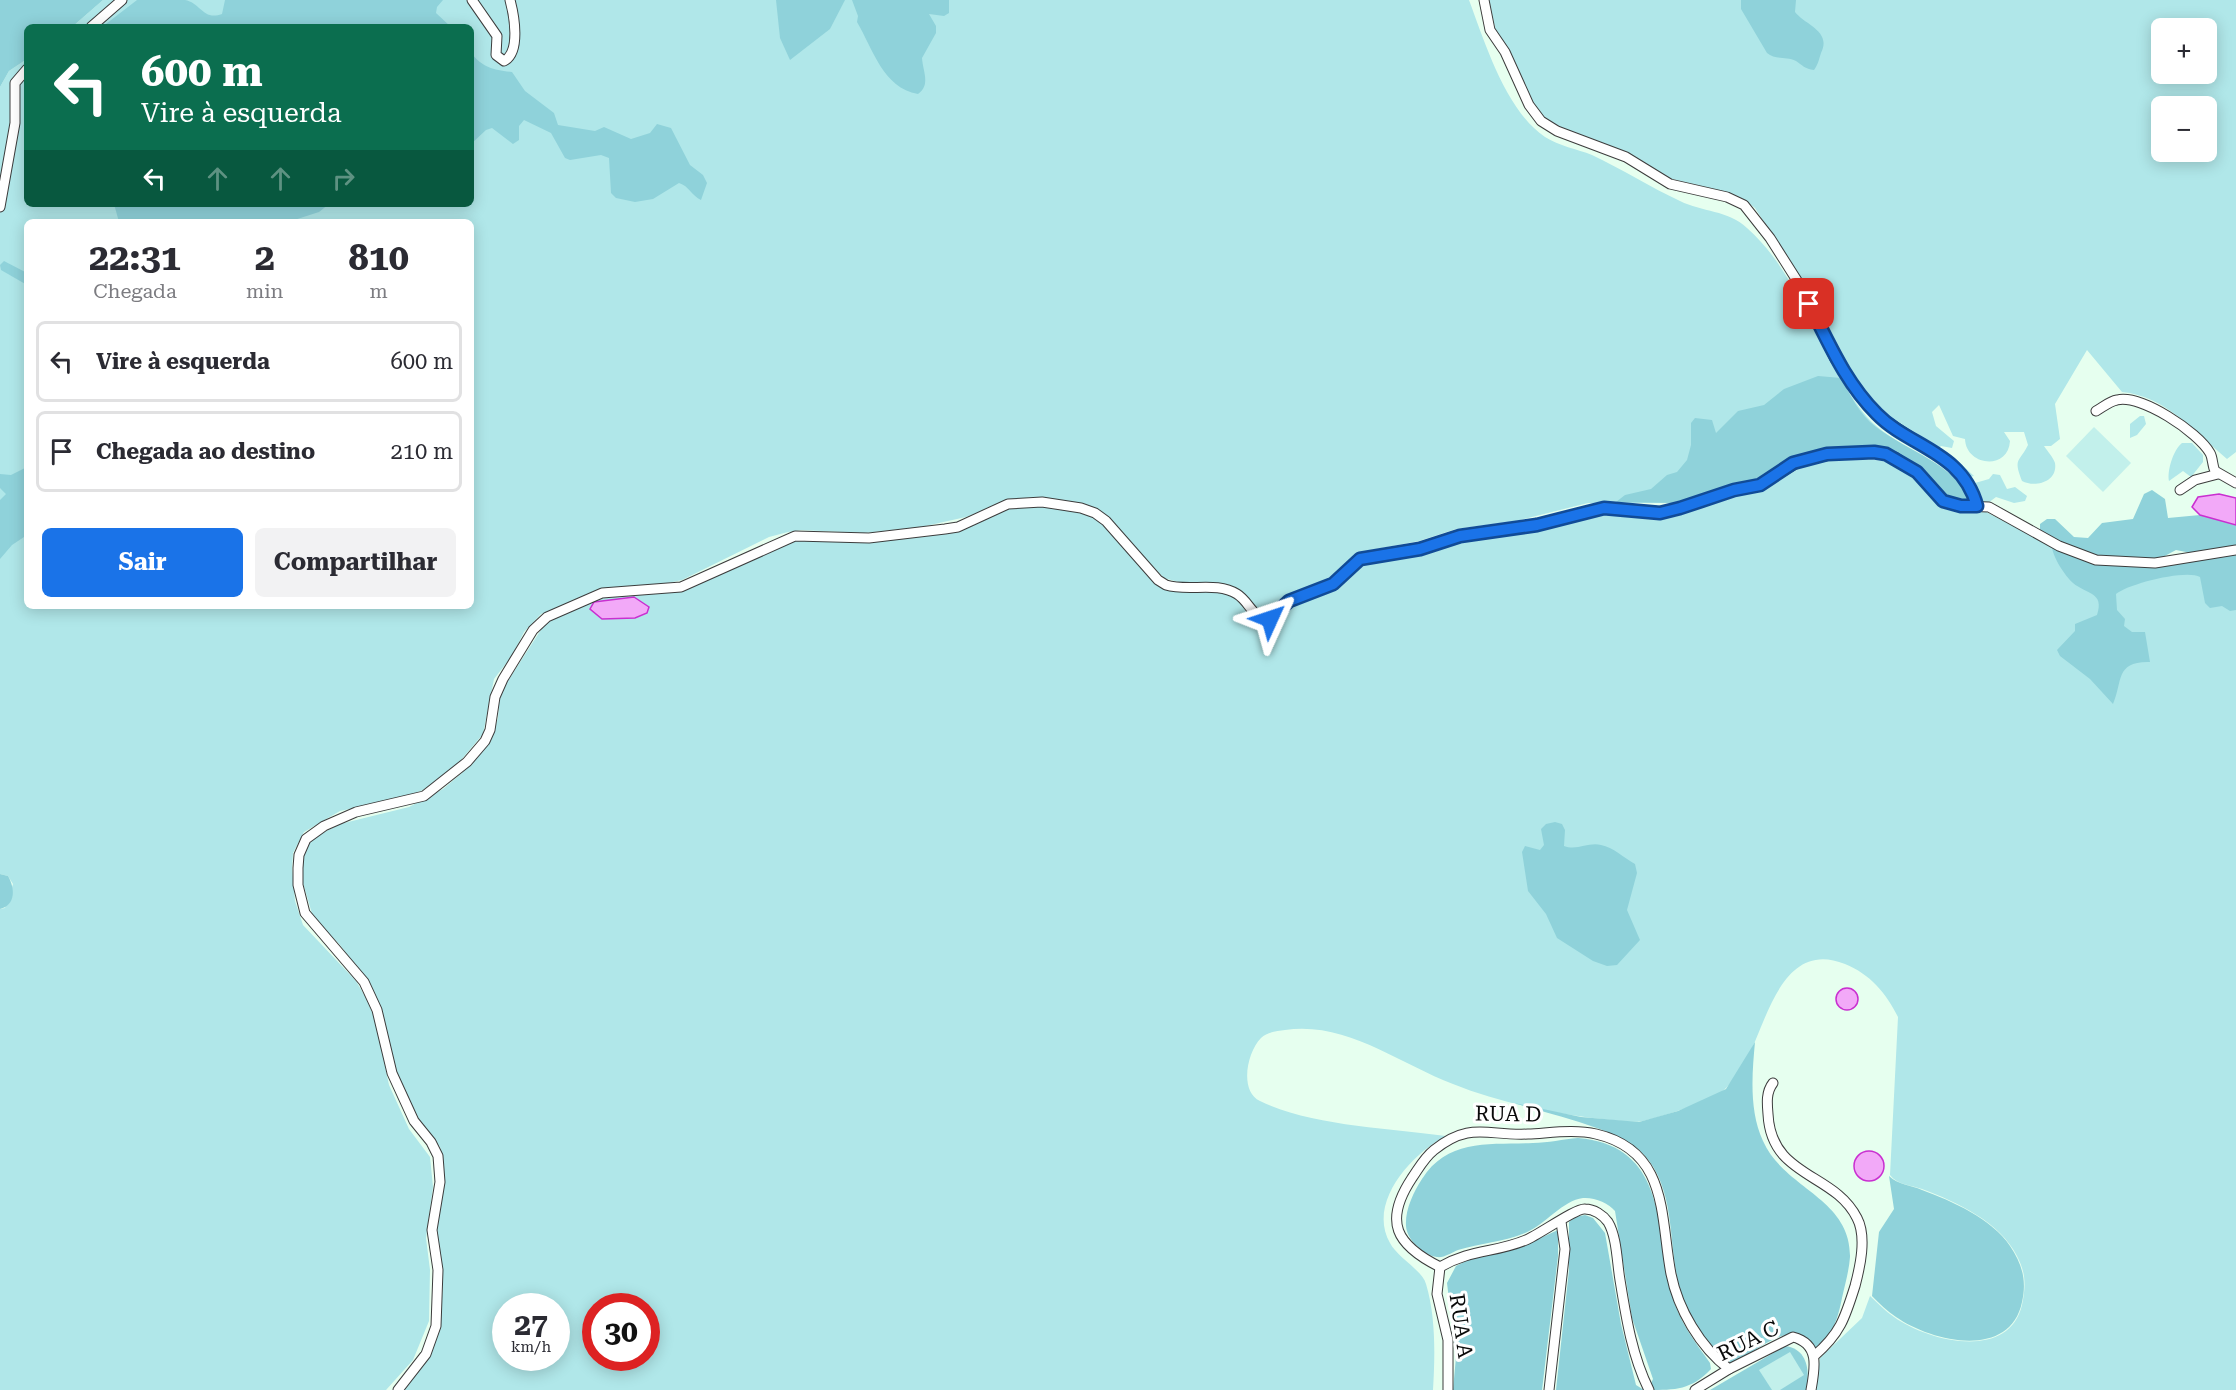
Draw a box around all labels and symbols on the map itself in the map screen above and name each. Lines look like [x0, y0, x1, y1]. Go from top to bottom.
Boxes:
pin [1783, 278, 1834, 329]
position arrow [1238, 587, 1302, 651]
street label: RUA D [1475, 1101, 1541, 1127]
street label: RUA A [1445, 1292, 1477, 1360]
speed limit sign: 30 [582, 1293, 660, 1371]
street label: RUA C [1713, 1316, 1783, 1366]

